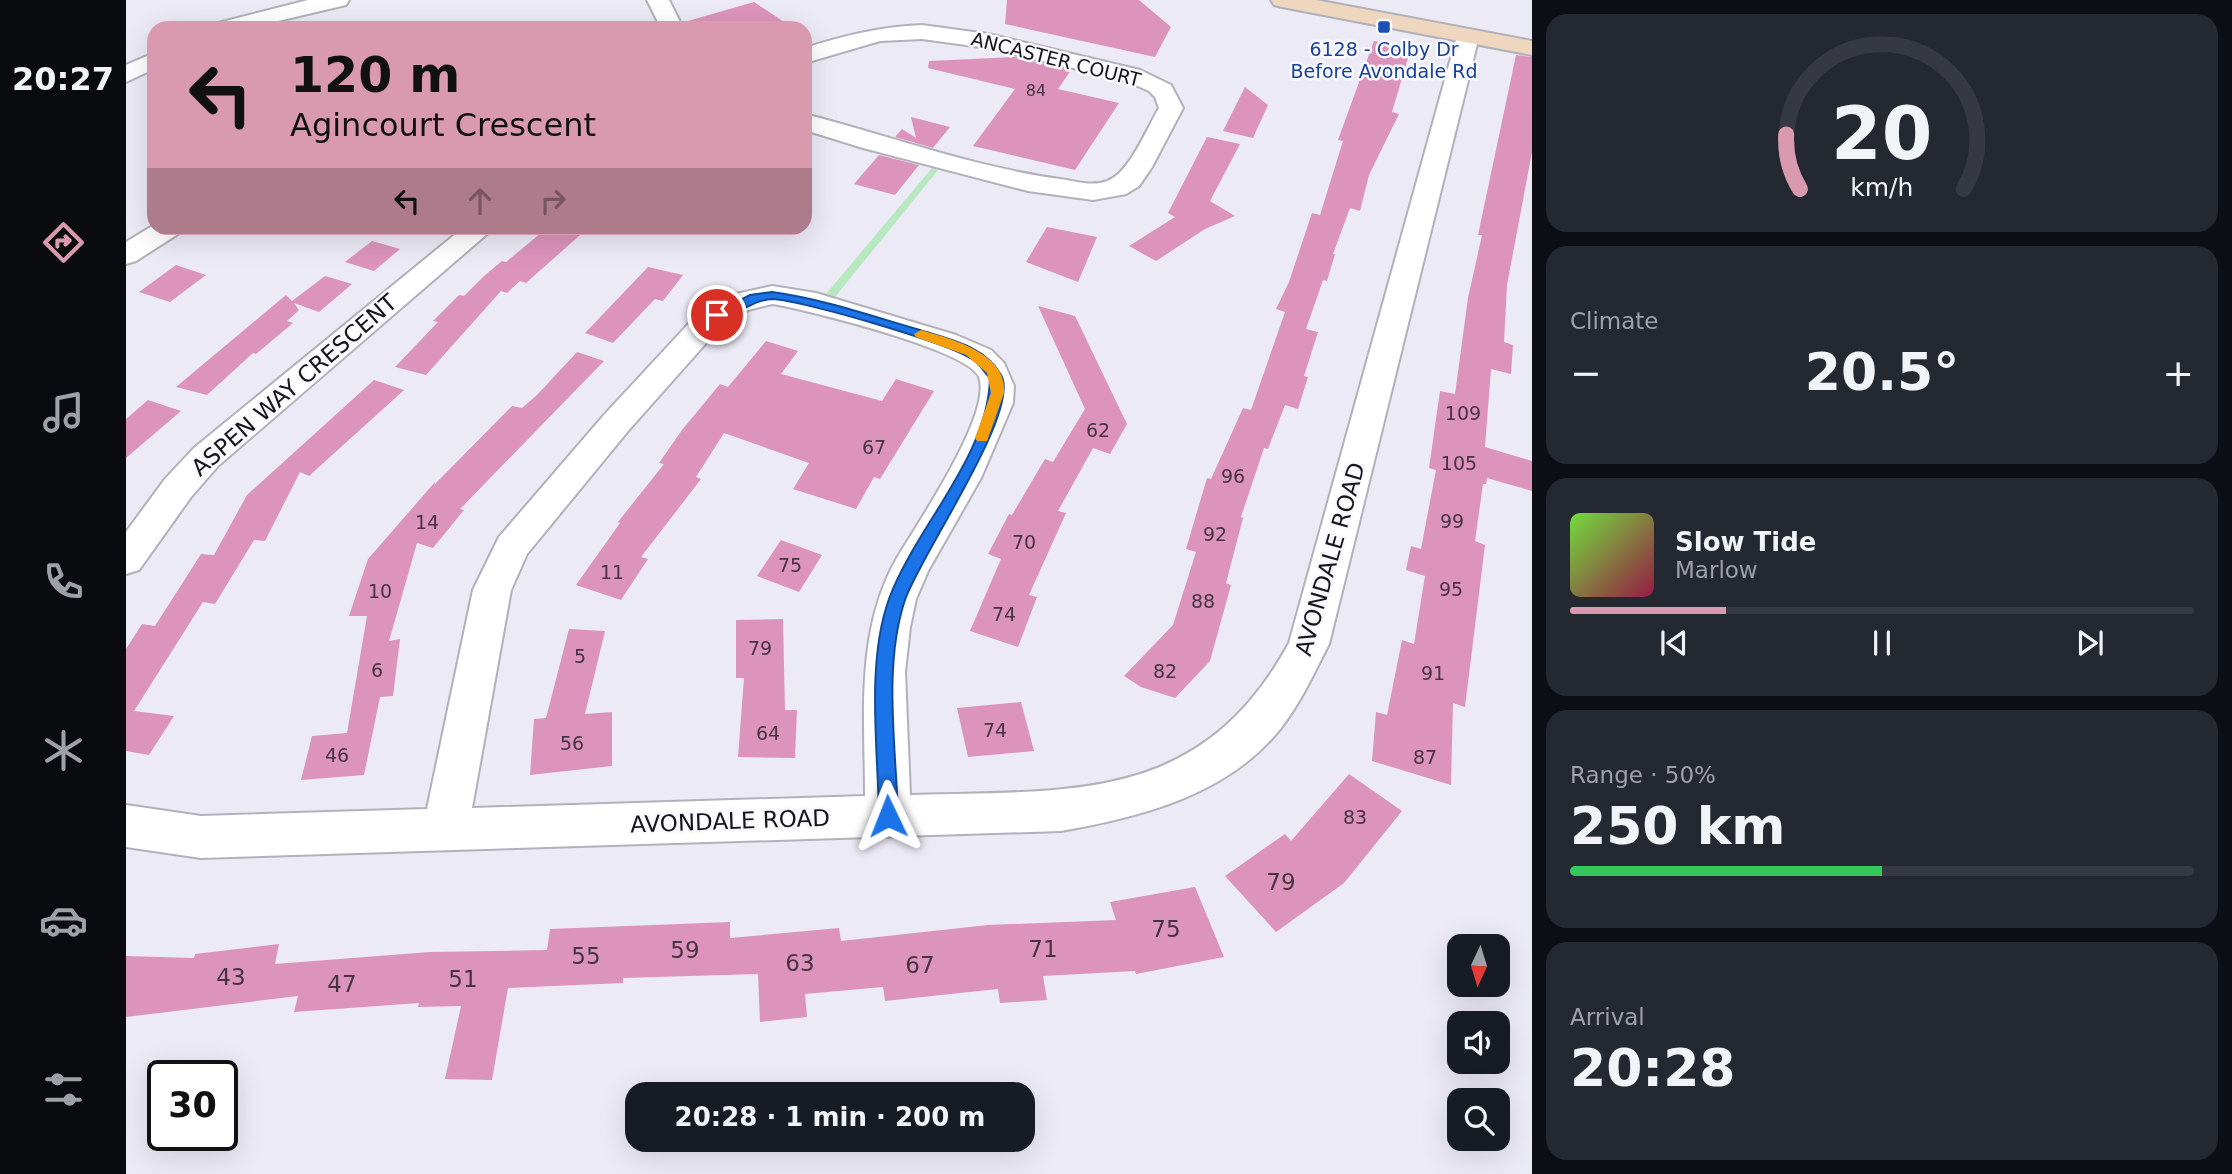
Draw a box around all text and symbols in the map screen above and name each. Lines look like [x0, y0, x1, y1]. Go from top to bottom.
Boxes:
marker: 6128 - Colby Dr Before Avondale Rd [1376, 19, 1392, 35]
street label: ANCASTER COURT [969, 27, 1143, 91]
place label: 6128 - Colby Dr Before Avondale Rd [1291, 38, 1477, 82]
text: 120 m [290, 47, 460, 104]
icon: left [175, 49, 266, 140]
text: 20:27 [12, 60, 114, 98]
house number: 84 [1026, 81, 1046, 100]
text: 20 [1831, 91, 1933, 176]
text: Agincourt Crescent [290, 106, 596, 144]
text: km/h [1850, 173, 1914, 202]
icon: left [388, 182, 426, 220]
icon: ahead [461, 182, 499, 220]
icon: right [534, 182, 572, 220]
icon: directions [39, 218, 88, 267]
pin [687, 285, 747, 345]
street label: ASPEN WAY CRESCENT [186, 288, 403, 481]
icon: arrive [698, 296, 736, 334]
text: Climate [1570, 308, 1659, 334]
text: 20.5° [1805, 342, 1959, 402]
text: − [1570, 351, 1602, 395]
text: + [2162, 351, 2194, 395]
icon: music [39, 388, 88, 437]
house number: 109 [1445, 402, 1481, 424]
house number: 62 [1086, 419, 1110, 441]
house number: 67 [862, 436, 886, 458]
house number: 105 [1441, 452, 1477, 474]
street label: AVONDALE ROAD [1290, 459, 1370, 659]
house number: 96 [1221, 465, 1245, 487]
house number: 99 [1440, 510, 1464, 532]
house number: 14 [415, 511, 439, 533]
house number: 92 [1203, 523, 1227, 545]
text: Slow Tide [1675, 527, 1816, 557]
house number: 70 [1012, 531, 1036, 553]
house number: 75 [778, 554, 802, 576]
icon: phone [39, 557, 88, 606]
text: Marlow [1675, 557, 1758, 583]
house number: 11 [600, 561, 624, 583]
house number: 95 [1439, 578, 1463, 600]
house number: 10 [368, 580, 392, 602]
house number: 88 [1191, 590, 1215, 612]
house number: 74 [992, 603, 1016, 625]
icon: previous [1655, 624, 1693, 662]
icon: pause [1863, 624, 1901, 662]
icon: next [2071, 624, 2109, 662]
house number: 79 [748, 637, 772, 659]
house number: 5 [574, 645, 586, 667]
house number: 6 [371, 659, 383, 681]
house number: 82 [1153, 660, 1177, 682]
house number: 91 [1421, 662, 1445, 684]
house number: 74 [983, 719, 1007, 741]
house number: 64 [756, 722, 780, 744]
icon: climate [39, 726, 88, 775]
house number: 56 [560, 732, 584, 754]
house number: 46 [325, 744, 349, 766]
house number: 87 [1413, 746, 1437, 768]
text: Range · 50% [1570, 762, 1716, 788]
position arrow [851, 779, 925, 853]
text: 250 km [1570, 796, 1785, 856]
street label: AVONDALE ROAD [630, 805, 830, 837]
house number: 83 [1343, 806, 1367, 828]
house number: 79 [1266, 869, 1296, 895]
icon: car [39, 896, 88, 945]
house number: 75 [1151, 916, 1181, 942]
north arrow [1447, 934, 1510, 998]
map controls [1447, 934, 1510, 1151]
house number: 71 [1028, 936, 1058, 962]
house number: 59 [670, 937, 700, 963]
house number: 55 [571, 943, 601, 969]
house number: 63 [785, 950, 815, 976]
house number: 67 [905, 952, 935, 978]
house number: 43 [216, 964, 246, 990]
house number: 51 [448, 966, 478, 992]
house number: 47 [327, 971, 357, 997]
text: Arrival [1570, 1004, 1645, 1030]
button: sound [1447, 1011, 1510, 1074]
text: 20:28 [1570, 1038, 1736, 1098]
speed limit sign: 30 [147, 1060, 238, 1151]
icon: filters [39, 1065, 88, 1114]
button: search [1447, 1088, 1510, 1151]
text: 20:28 · 1 min · 200 m [675, 1102, 985, 1132]

